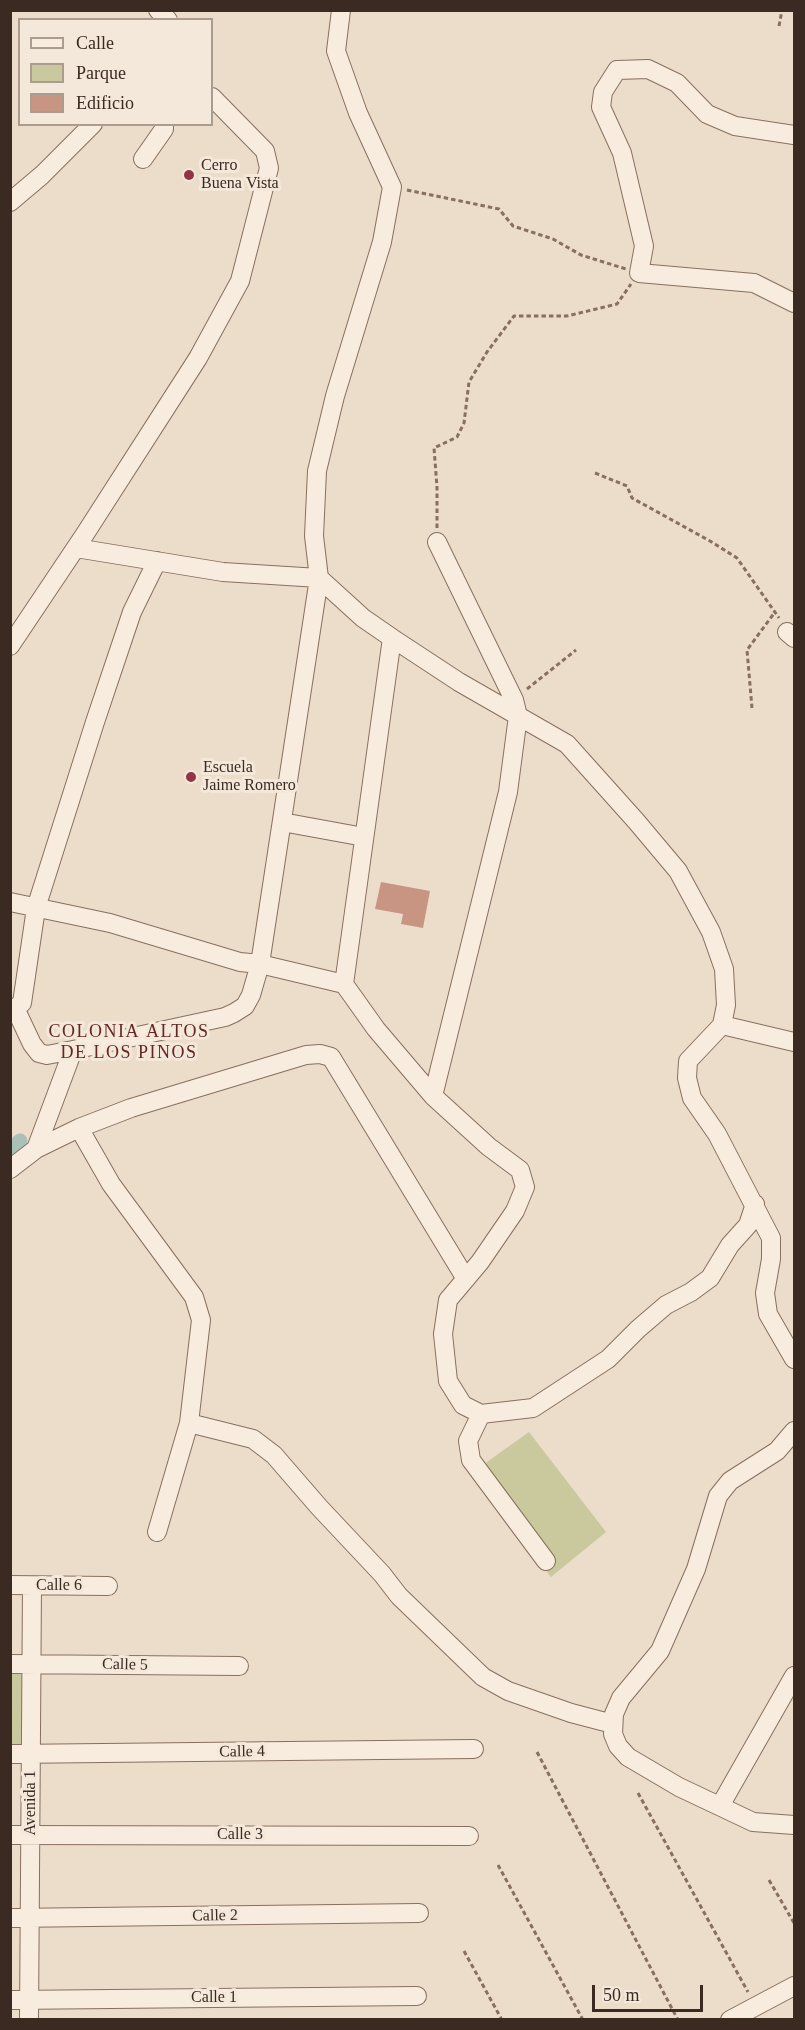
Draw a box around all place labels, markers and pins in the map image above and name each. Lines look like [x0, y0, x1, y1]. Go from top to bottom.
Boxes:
place label: Cerro Buena Vista [201, 156, 279, 194]
marker: Cerro Buena Vista [182, 168, 196, 182]
place label: Escuela Jaime Romero [203, 758, 296, 796]
marker: Escuela Jaime Romero [184, 770, 198, 784]

